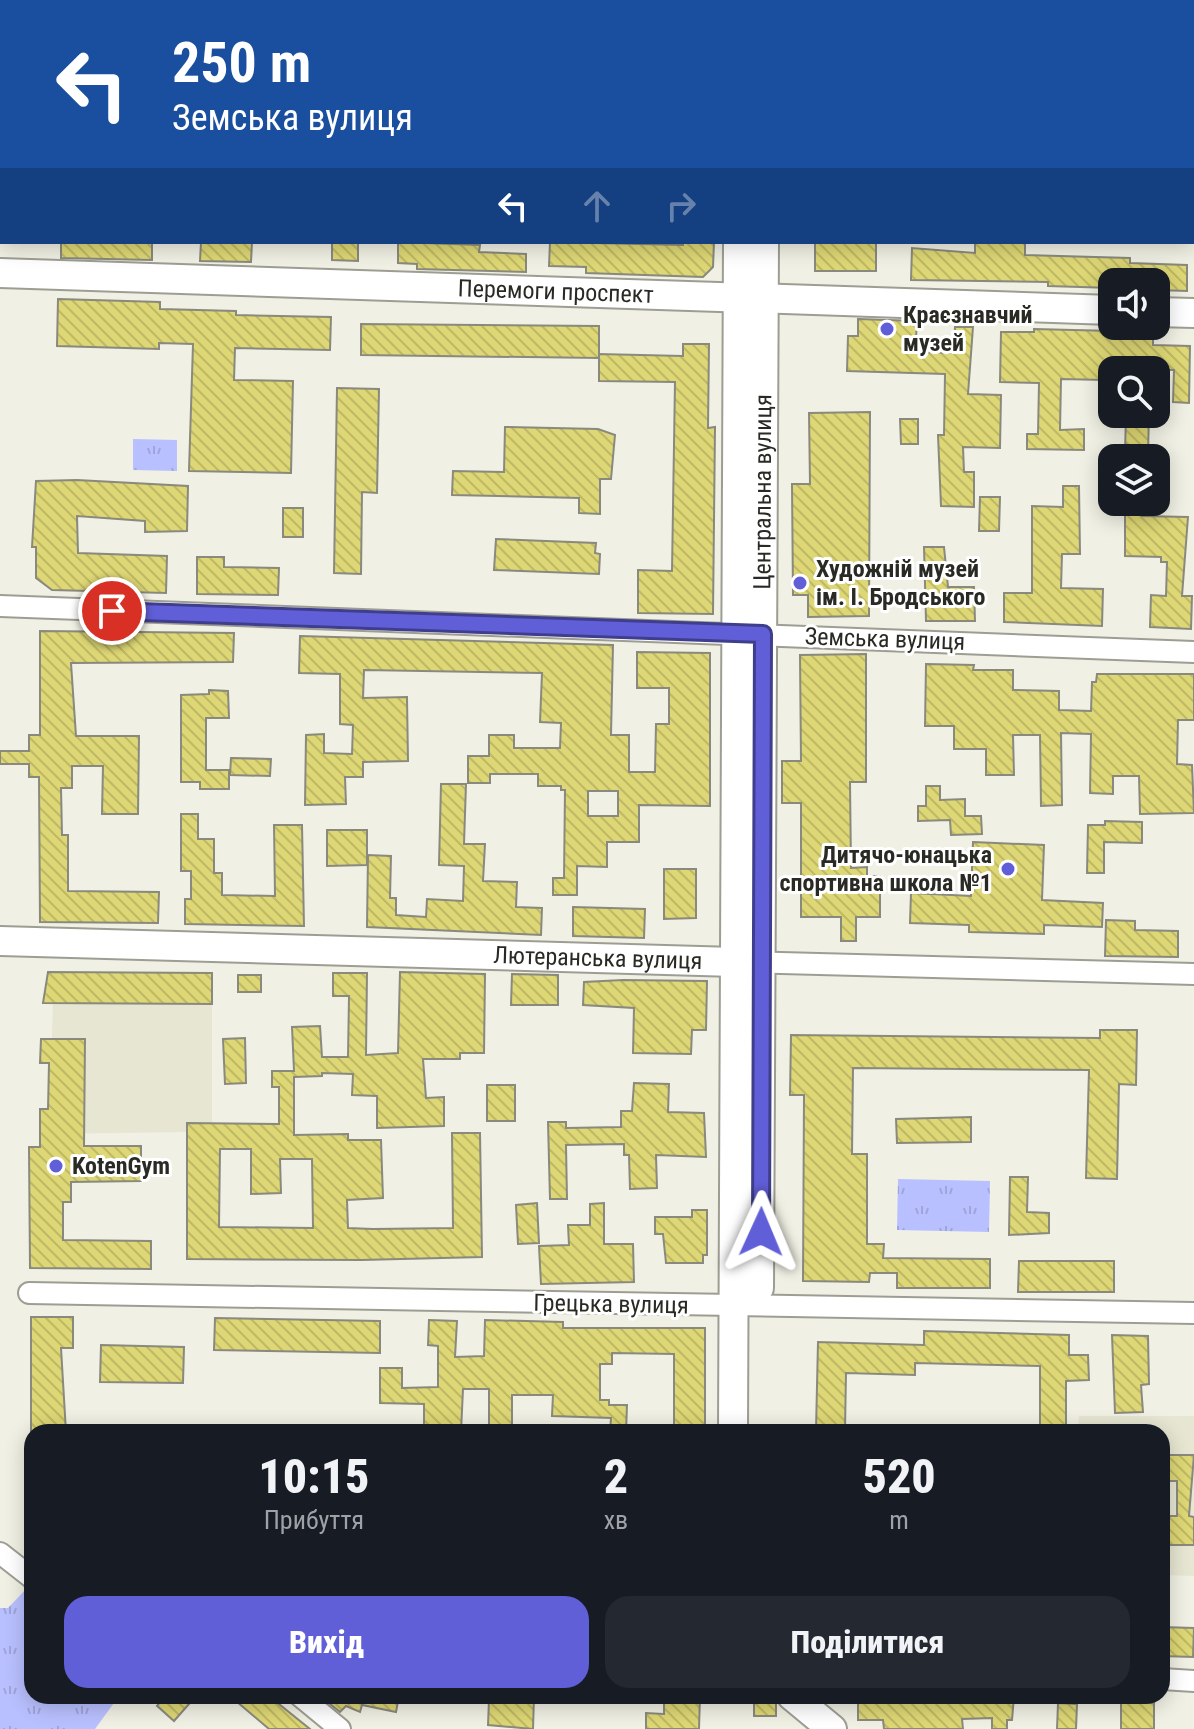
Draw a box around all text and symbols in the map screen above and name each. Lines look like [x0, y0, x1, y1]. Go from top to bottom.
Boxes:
text: 250 m [172, 30, 311, 96]
icon: left [40, 32, 144, 136]
text: Земська вулиця [172, 97, 413, 139]
icon: left [491, 184, 535, 228]
icon: ahead [575, 184, 619, 228]
icon: right [659, 184, 703, 228]
map controls [1098, 268, 1170, 516]
button: sound [1098, 268, 1170, 340]
street label: Перемоги проспект [457, 274, 654, 309]
place label: Краєзнавчий музей [903, 301, 1033, 357]
marker: Краєзнавчий музей [878, 320, 896, 338]
button: search [1098, 356, 1170, 428]
street label: Центральна вулиця [748, 394, 777, 590]
button: layers [1098, 444, 1170, 516]
place label: Художній музей ім. І. Бродського [816, 555, 986, 611]
marker: Художній музей ім. І. Бродського [791, 574, 809, 592]
pin [78, 577, 146, 645]
icon: arrive [90, 589, 134, 633]
street label: Земська вулиця [804, 622, 966, 656]
place label: Дитячо-юнацька спортивна школа №1 [780, 841, 992, 897]
marker: Дитячо-юнацька спортивна школа №1 [999, 860, 1017, 878]
street label: Лютеранська вулиця [493, 941, 703, 975]
place label: KotenGym [72, 1152, 170, 1180]
marker: KotenGym [47, 1157, 65, 1175]
position arrow [719, 1190, 803, 1274]
street label: Грецька вулиця [533, 1289, 689, 1319]
text: 10:15 [258, 1448, 369, 1505]
text: 2 [604, 1448, 628, 1505]
text: 520 [863, 1448, 936, 1505]
text: Прибуття [264, 1505, 364, 1535]
text: хв [604, 1505, 628, 1535]
text: m [889, 1505, 909, 1535]
button: Вихід [64, 1596, 589, 1688]
button: Поділитися [605, 1596, 1130, 1688]

